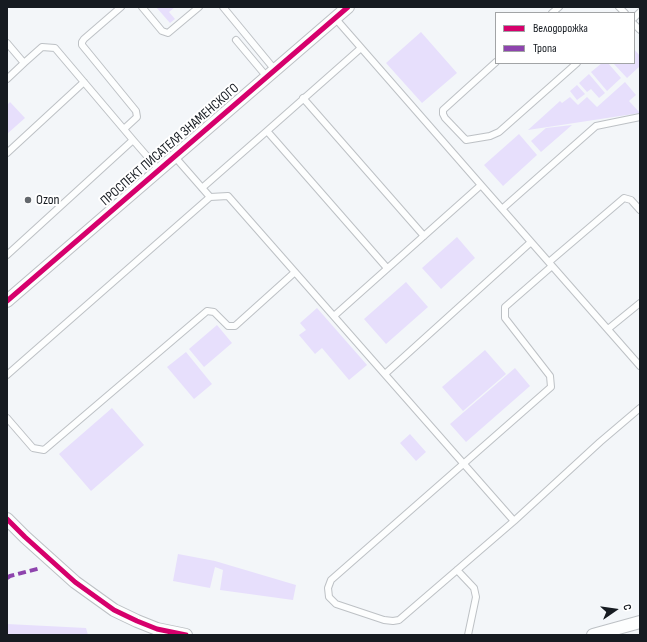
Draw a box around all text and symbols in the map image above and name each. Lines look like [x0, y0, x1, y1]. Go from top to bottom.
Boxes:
legend [495, 12, 635, 64]
text: Велодорожка [533, 21, 588, 36]
text: Тропа [533, 41, 557, 56]
street label: ПРОСПЕКТ ПИСАТЕЛЯ ЗНАМЕНСКОГО [97, 80, 243, 210]
place label: Ozon [36, 192, 60, 208]
marker: Ozon [23, 195, 33, 205]
north arrow [595, 590, 635, 630]
text: С [620, 603, 634, 611]

